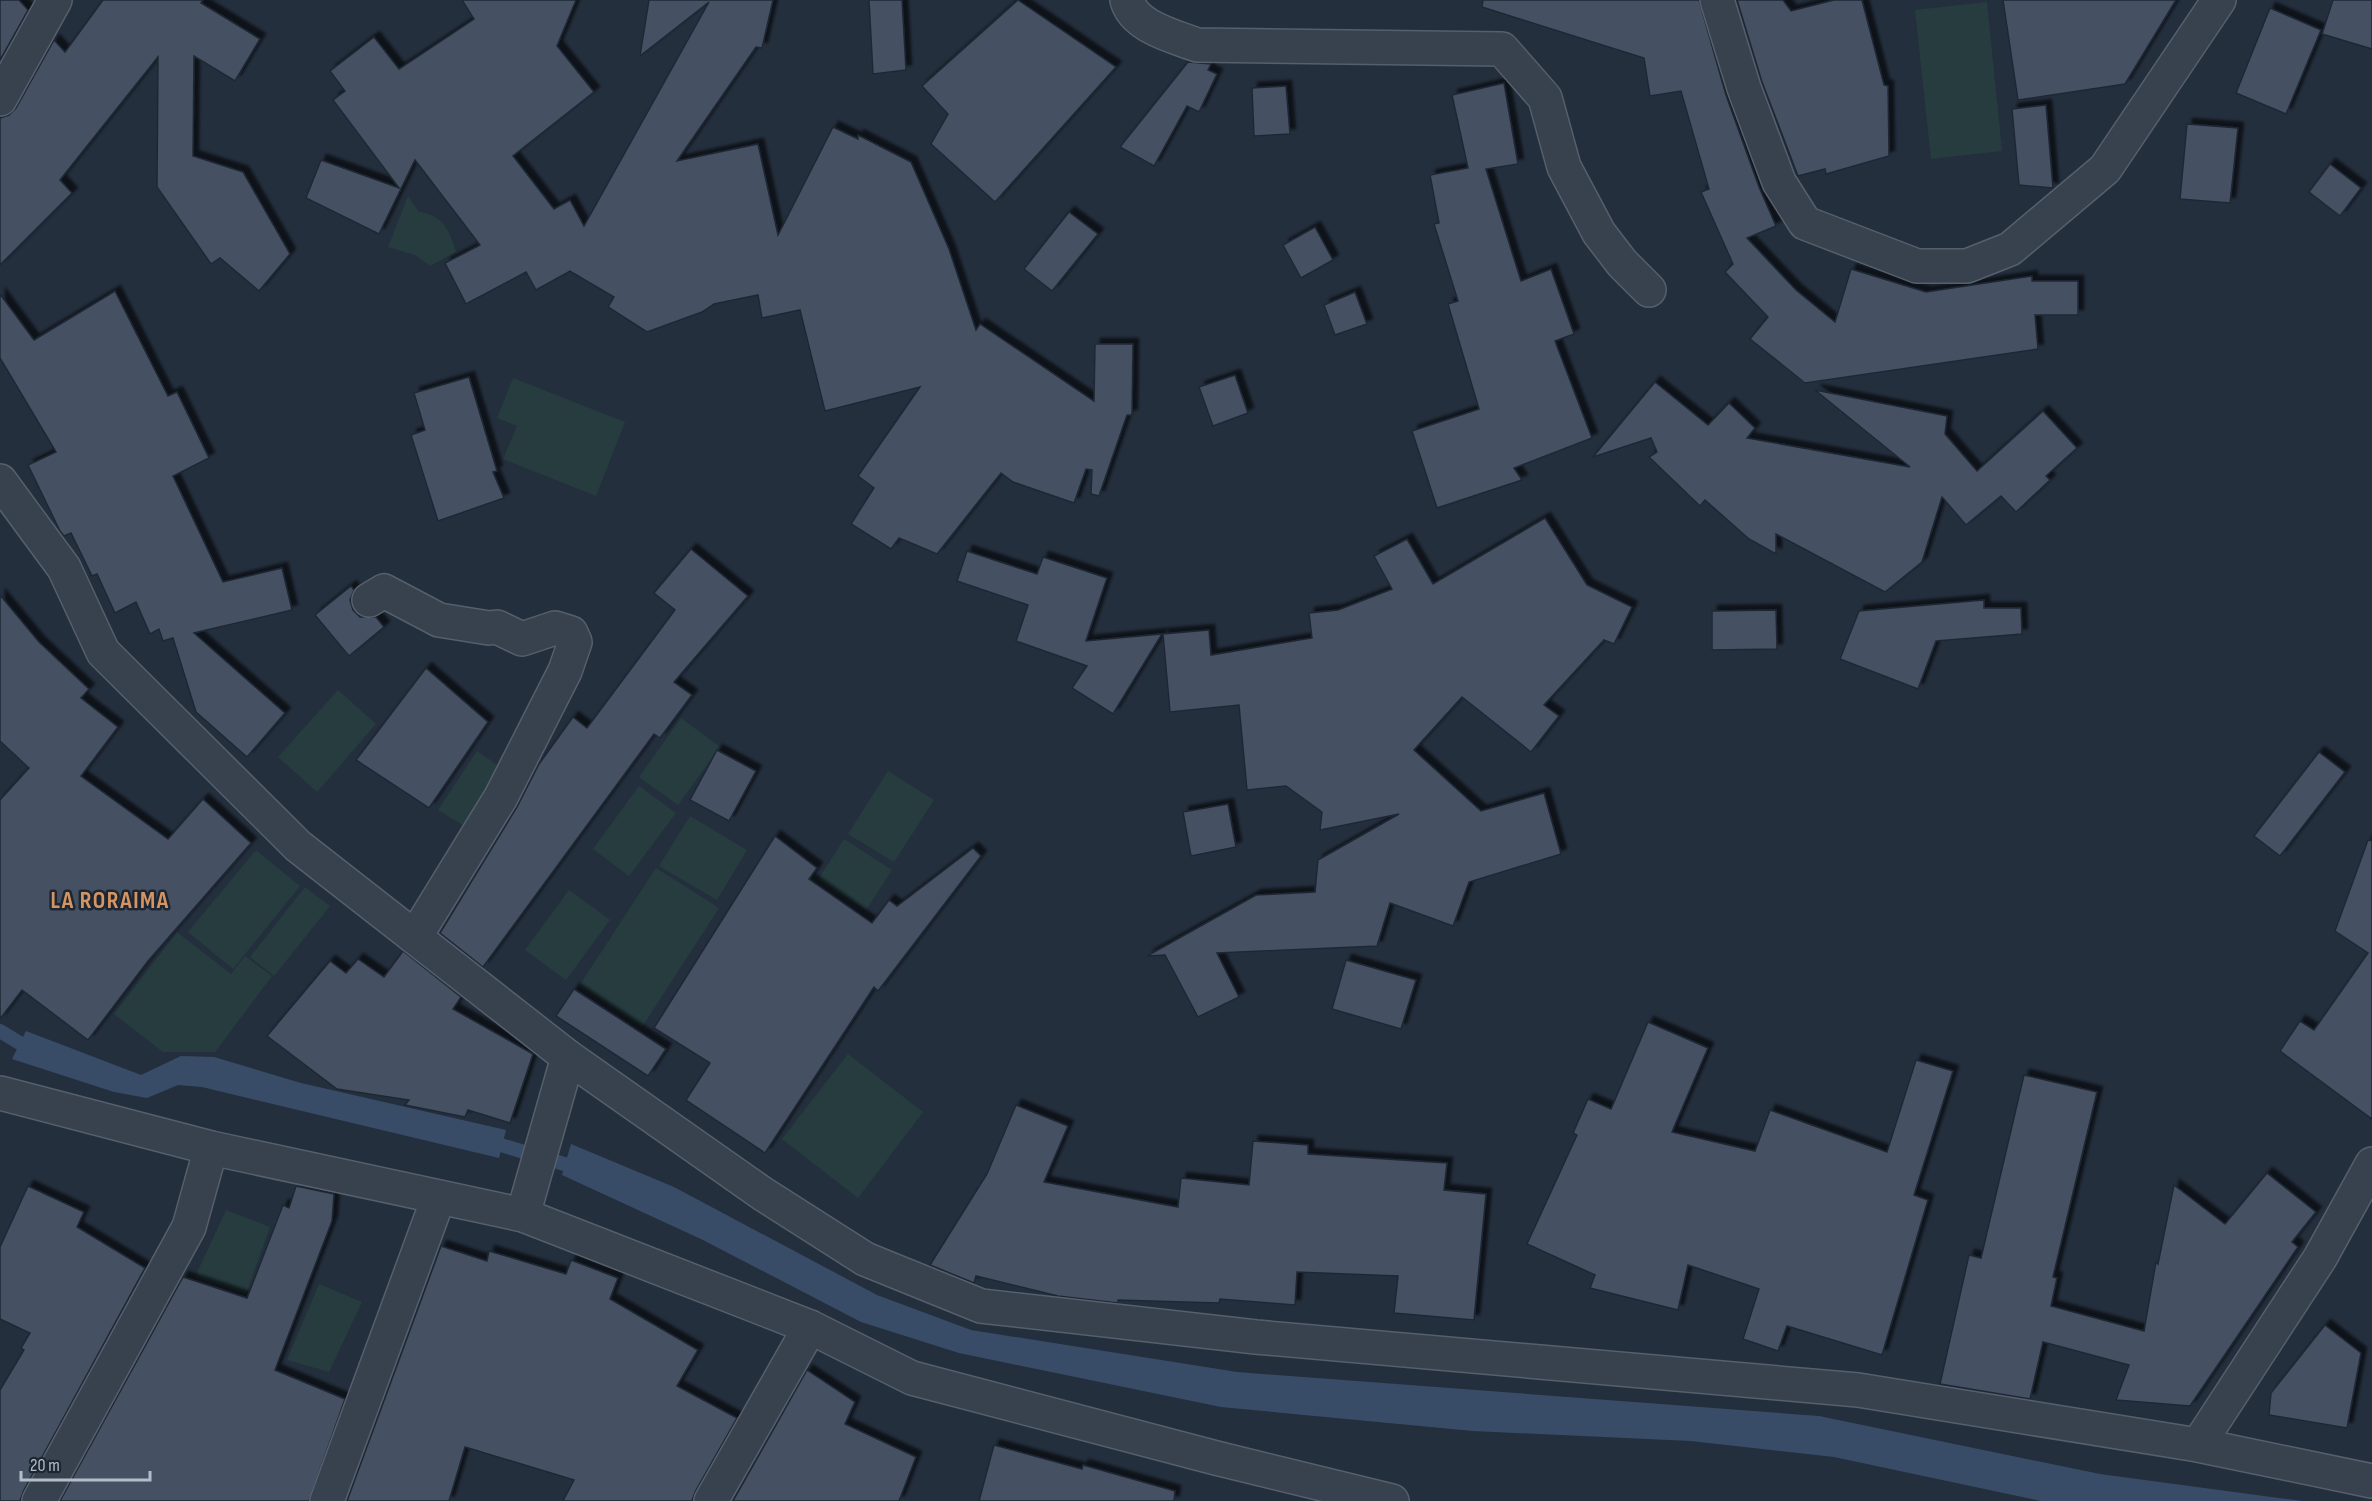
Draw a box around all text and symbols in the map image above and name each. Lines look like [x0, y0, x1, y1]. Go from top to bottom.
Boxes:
district label: LA RORAIMA [50, 886, 170, 915]
scale bar [21, 1444, 150, 1482]
text: 20 m [30, 1455, 60, 1476]

